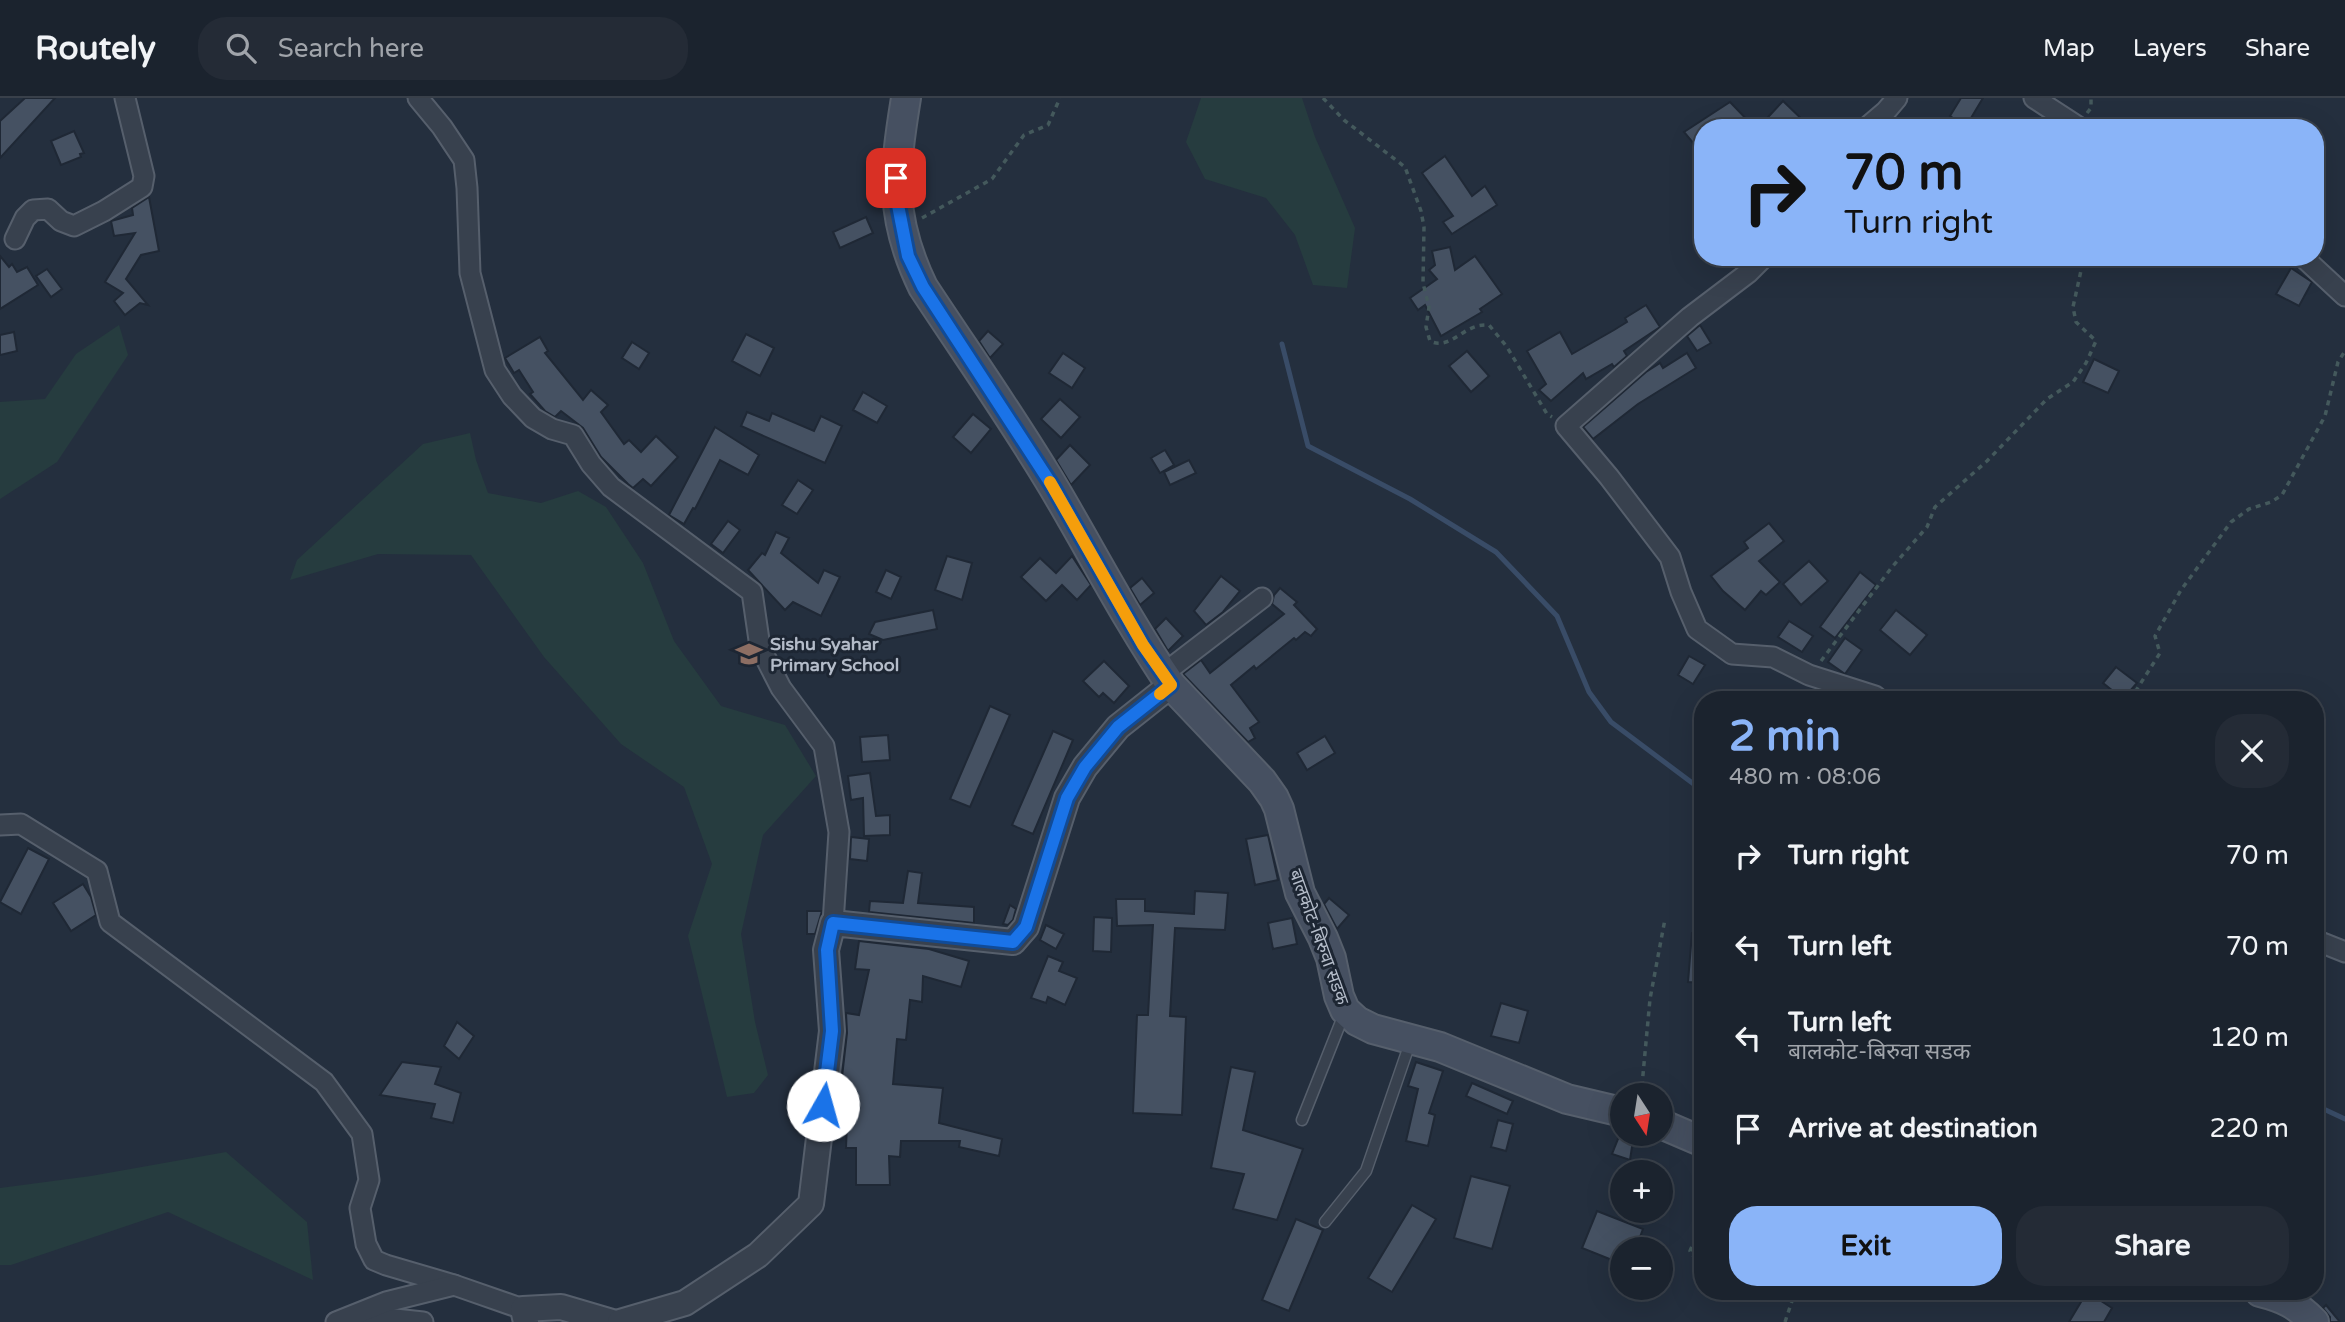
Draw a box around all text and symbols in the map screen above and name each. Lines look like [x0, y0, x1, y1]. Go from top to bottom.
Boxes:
search box [198, 17, 688, 80]
text: Routely [35, 29, 156, 68]
icon: search [222, 29, 260, 67]
text: Search here [278, 33, 424, 64]
text: Map [2043, 34, 2095, 63]
text: Layers [2133, 34, 2207, 63]
text: Share [2245, 34, 2310, 63]
text: 70 m [1844, 144, 1963, 203]
icon: right [1729, 147, 1820, 238]
pin [866, 148, 926, 208]
icon: arrive [877, 159, 915, 197]
text: Turn right [1844, 204, 1993, 242]
place label: Sishu Syahar Primary School [770, 633, 899, 676]
school or university icon: Sishu Syahar Primary School [734, 639, 764, 669]
text: 2 min [1729, 711, 1841, 762]
button: close [2215, 714, 2289, 788]
text: 480 m · 08:06 [1729, 763, 1881, 791]
icon: right [1729, 837, 1767, 875]
text: Turn right [1788, 840, 1909, 871]
text: 70 m [2226, 840, 2289, 871]
street label: बालकोट-बिरुवा सडक [1284, 866, 1354, 1009]
icon: left [1729, 928, 1767, 966]
text: Turn left [1788, 931, 1891, 962]
text: 70 m [2226, 931, 2289, 962]
text: Turn left [1788, 1007, 1891, 1038]
icon: left [1729, 1019, 1767, 1057]
text: 120 m [2209, 1022, 2289, 1053]
text: बालकोट-बिरुवा सडक [1788, 1038, 1970, 1066]
position arrow [786, 1068, 860, 1142]
north arrow [1610, 1083, 1673, 1146]
map controls [1610, 1083, 1673, 1300]
icon: arrive [1729, 1110, 1767, 1148]
text: Arrive at destination [1788, 1113, 2038, 1144]
text: 220 m [2209, 1113, 2289, 1144]
button: + [1610, 1160, 1673, 1223]
button: Exit [1729, 1206, 2002, 1286]
button: Share [2016, 1206, 2289, 1286]
button: − [1610, 1237, 1673, 1300]

